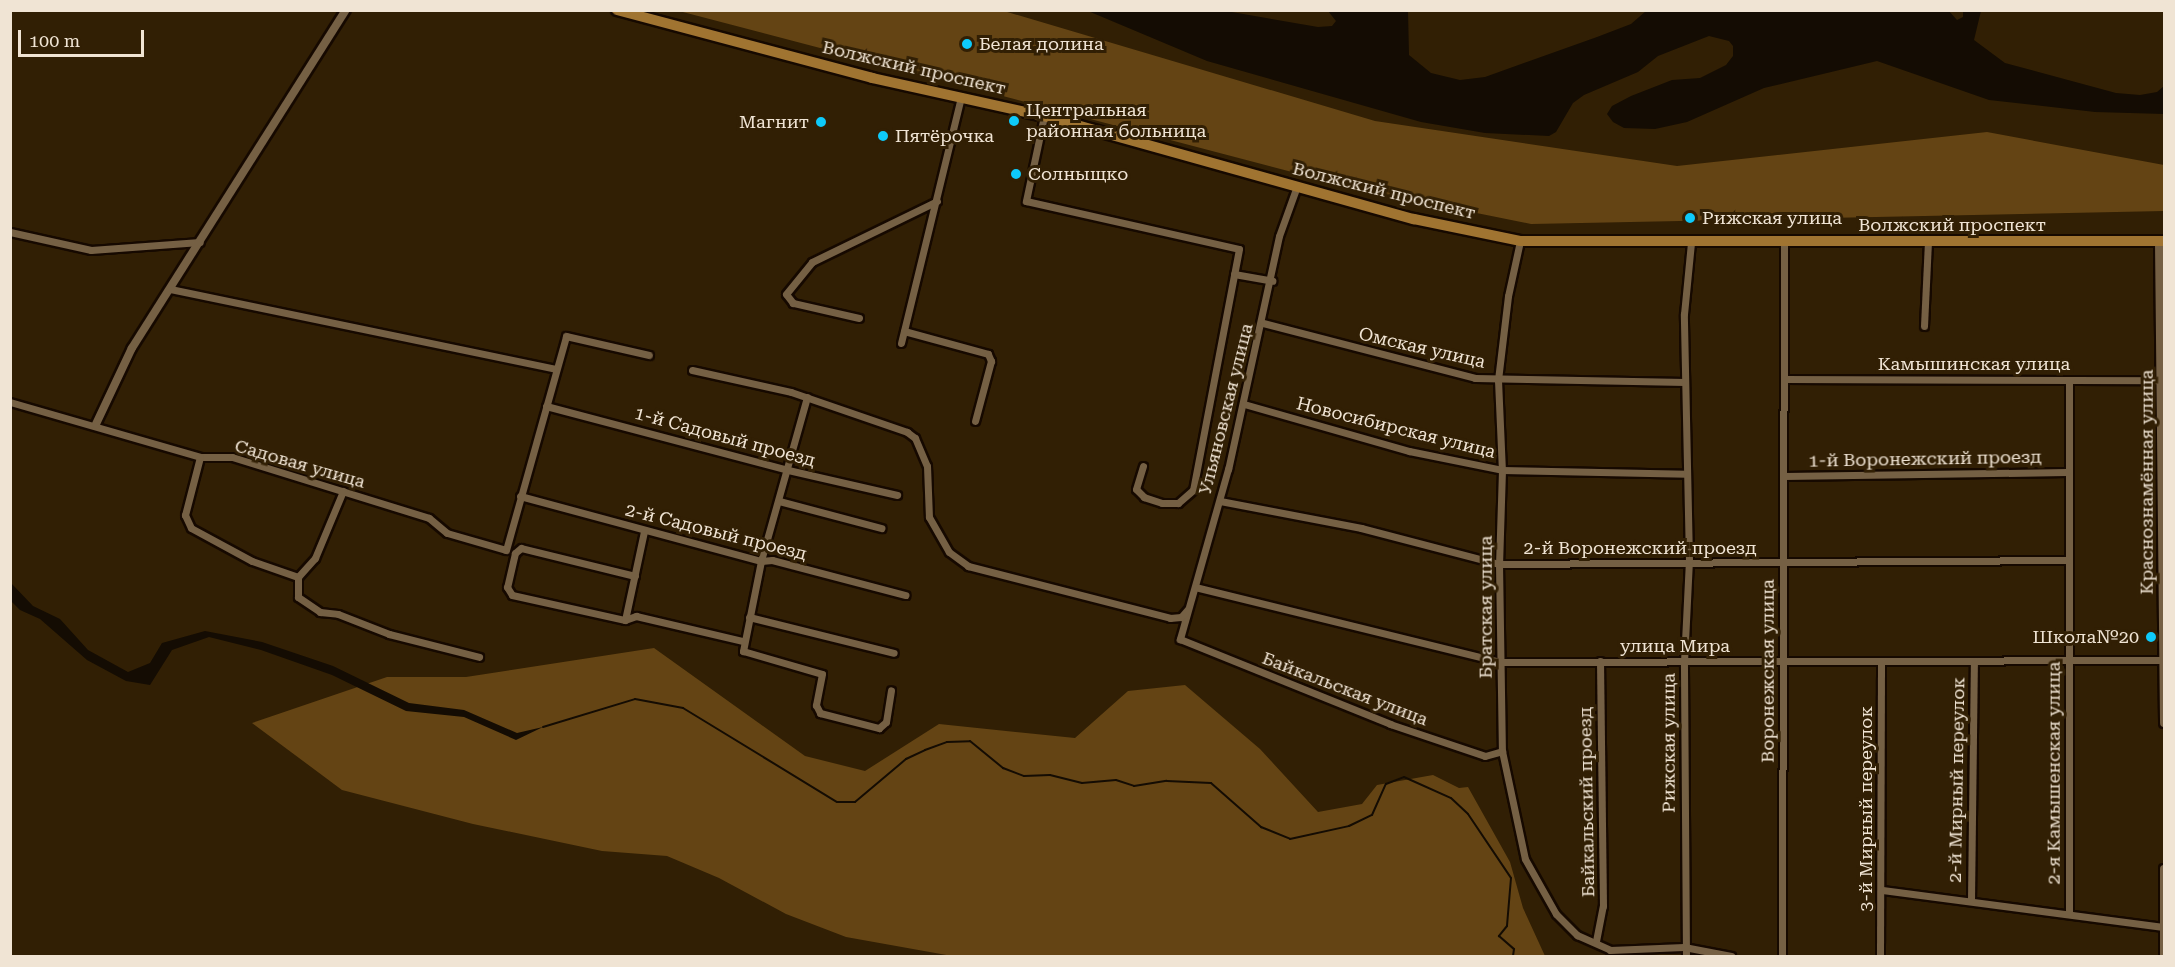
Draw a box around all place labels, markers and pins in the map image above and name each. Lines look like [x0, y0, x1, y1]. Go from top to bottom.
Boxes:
place label: Белая долина [979, 33, 1104, 55]
marker: Белая долина [960, 37, 974, 51]
place label: Центральная районная больница [1026, 100, 1206, 142]
place label: Магнит [739, 111, 809, 133]
marker: Центральная районная больница [1007, 114, 1021, 128]
marker: Магнит [814, 115, 828, 129]
place label: Пятёрочка [895, 125, 994, 147]
marker: Пятёрочка [876, 129, 890, 143]
place label: Солныщко [1028, 163, 1128, 185]
marker: Солныщко [1009, 167, 1023, 181]
place label: Рижская улица [1702, 207, 1842, 229]
marker: Рижская улица [1683, 211, 1697, 225]
place label: Школа№20 [2032, 626, 2139, 648]
marker: Школа№20 [2144, 630, 2158, 644]

